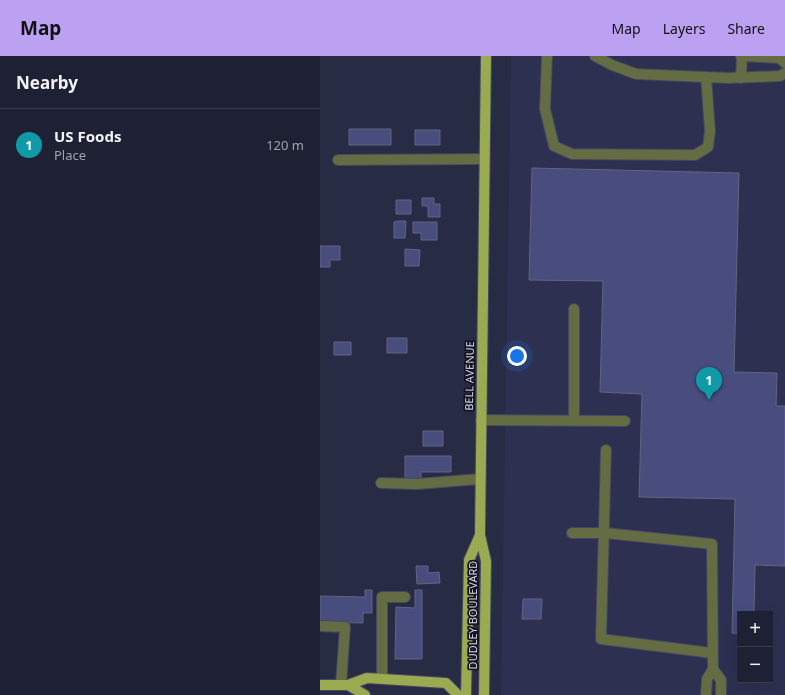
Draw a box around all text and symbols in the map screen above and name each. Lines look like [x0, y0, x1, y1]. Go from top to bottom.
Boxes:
text: Map [20, 15, 61, 41]
text: Map [612, 19, 641, 38]
text: Layers [663, 19, 705, 38]
text: Share [727, 19, 765, 38]
text: Nearby [16, 71, 78, 94]
text: US Foods [54, 126, 122, 146]
text: 1 [25, 136, 33, 154]
text: 120 m [266, 136, 304, 154]
text: Place [54, 146, 86, 164]
street label: BELL AVENUE [461, 341, 477, 411]
your location [507, 346, 527, 366]
pin: 1 [696, 367, 722, 400]
street label: DUDLEY BOULEVARD [465, 561, 480, 669]
map controls [737, 611, 773, 683]
button: + [737, 611, 773, 647]
button: − [737, 647, 773, 683]

